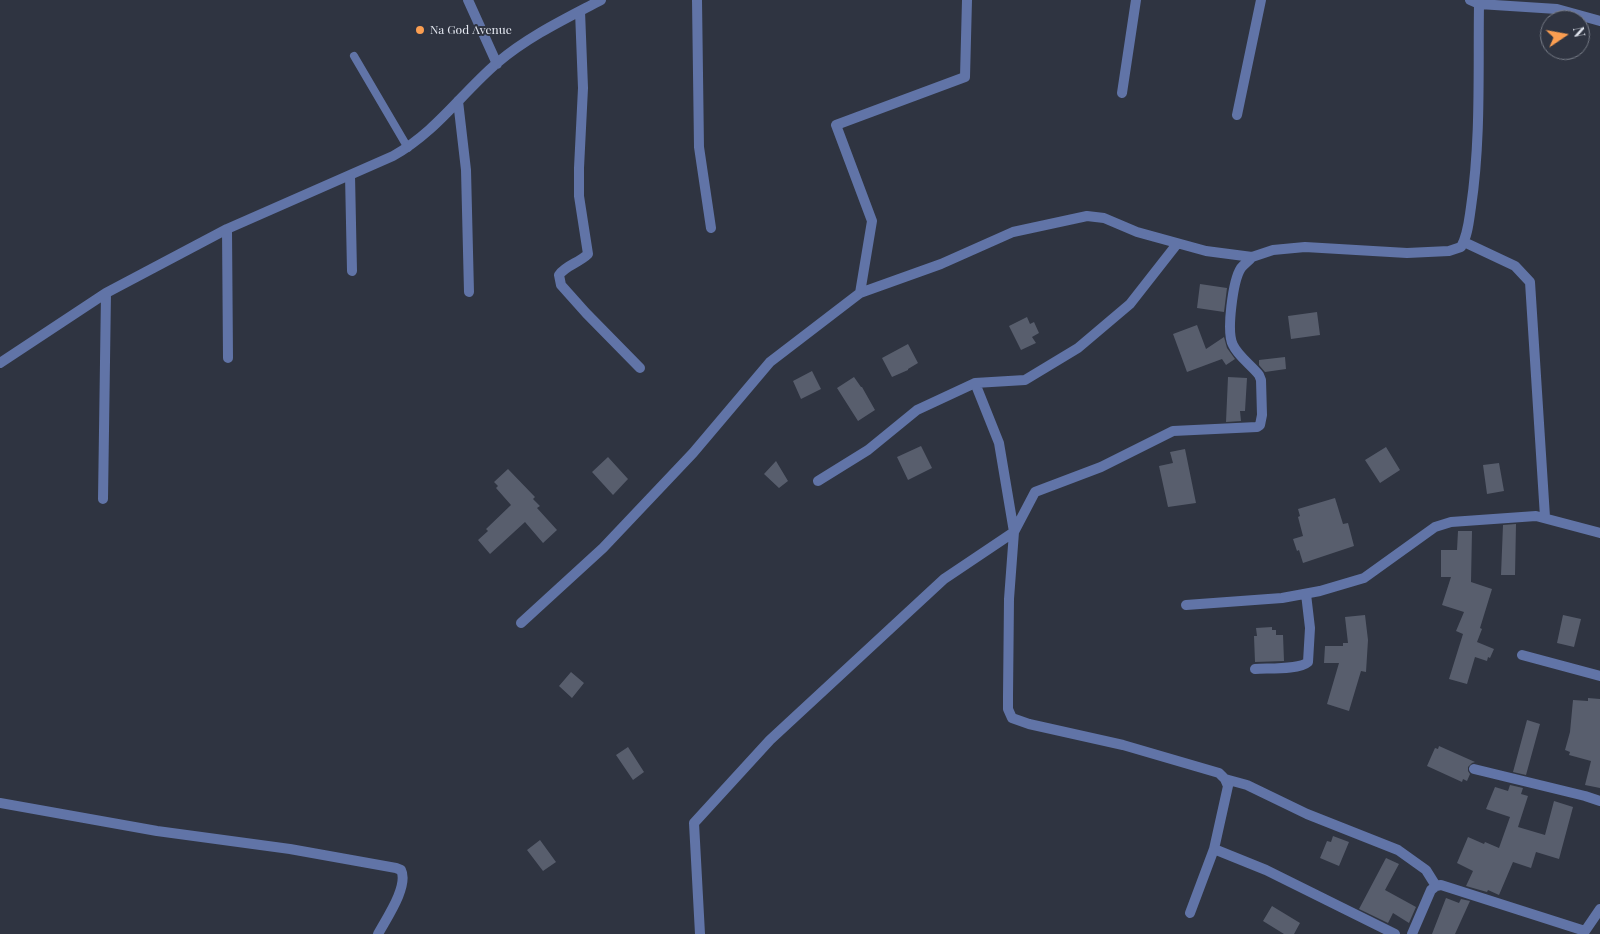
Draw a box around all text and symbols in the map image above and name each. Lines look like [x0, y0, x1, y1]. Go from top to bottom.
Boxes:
north arrow [1540, 10, 1590, 60]
place label: Na God Avenue [430, 23, 512, 37]
marker: Na God Avenue [414, 24, 426, 36]
text: N [1569, 25, 1590, 39]

